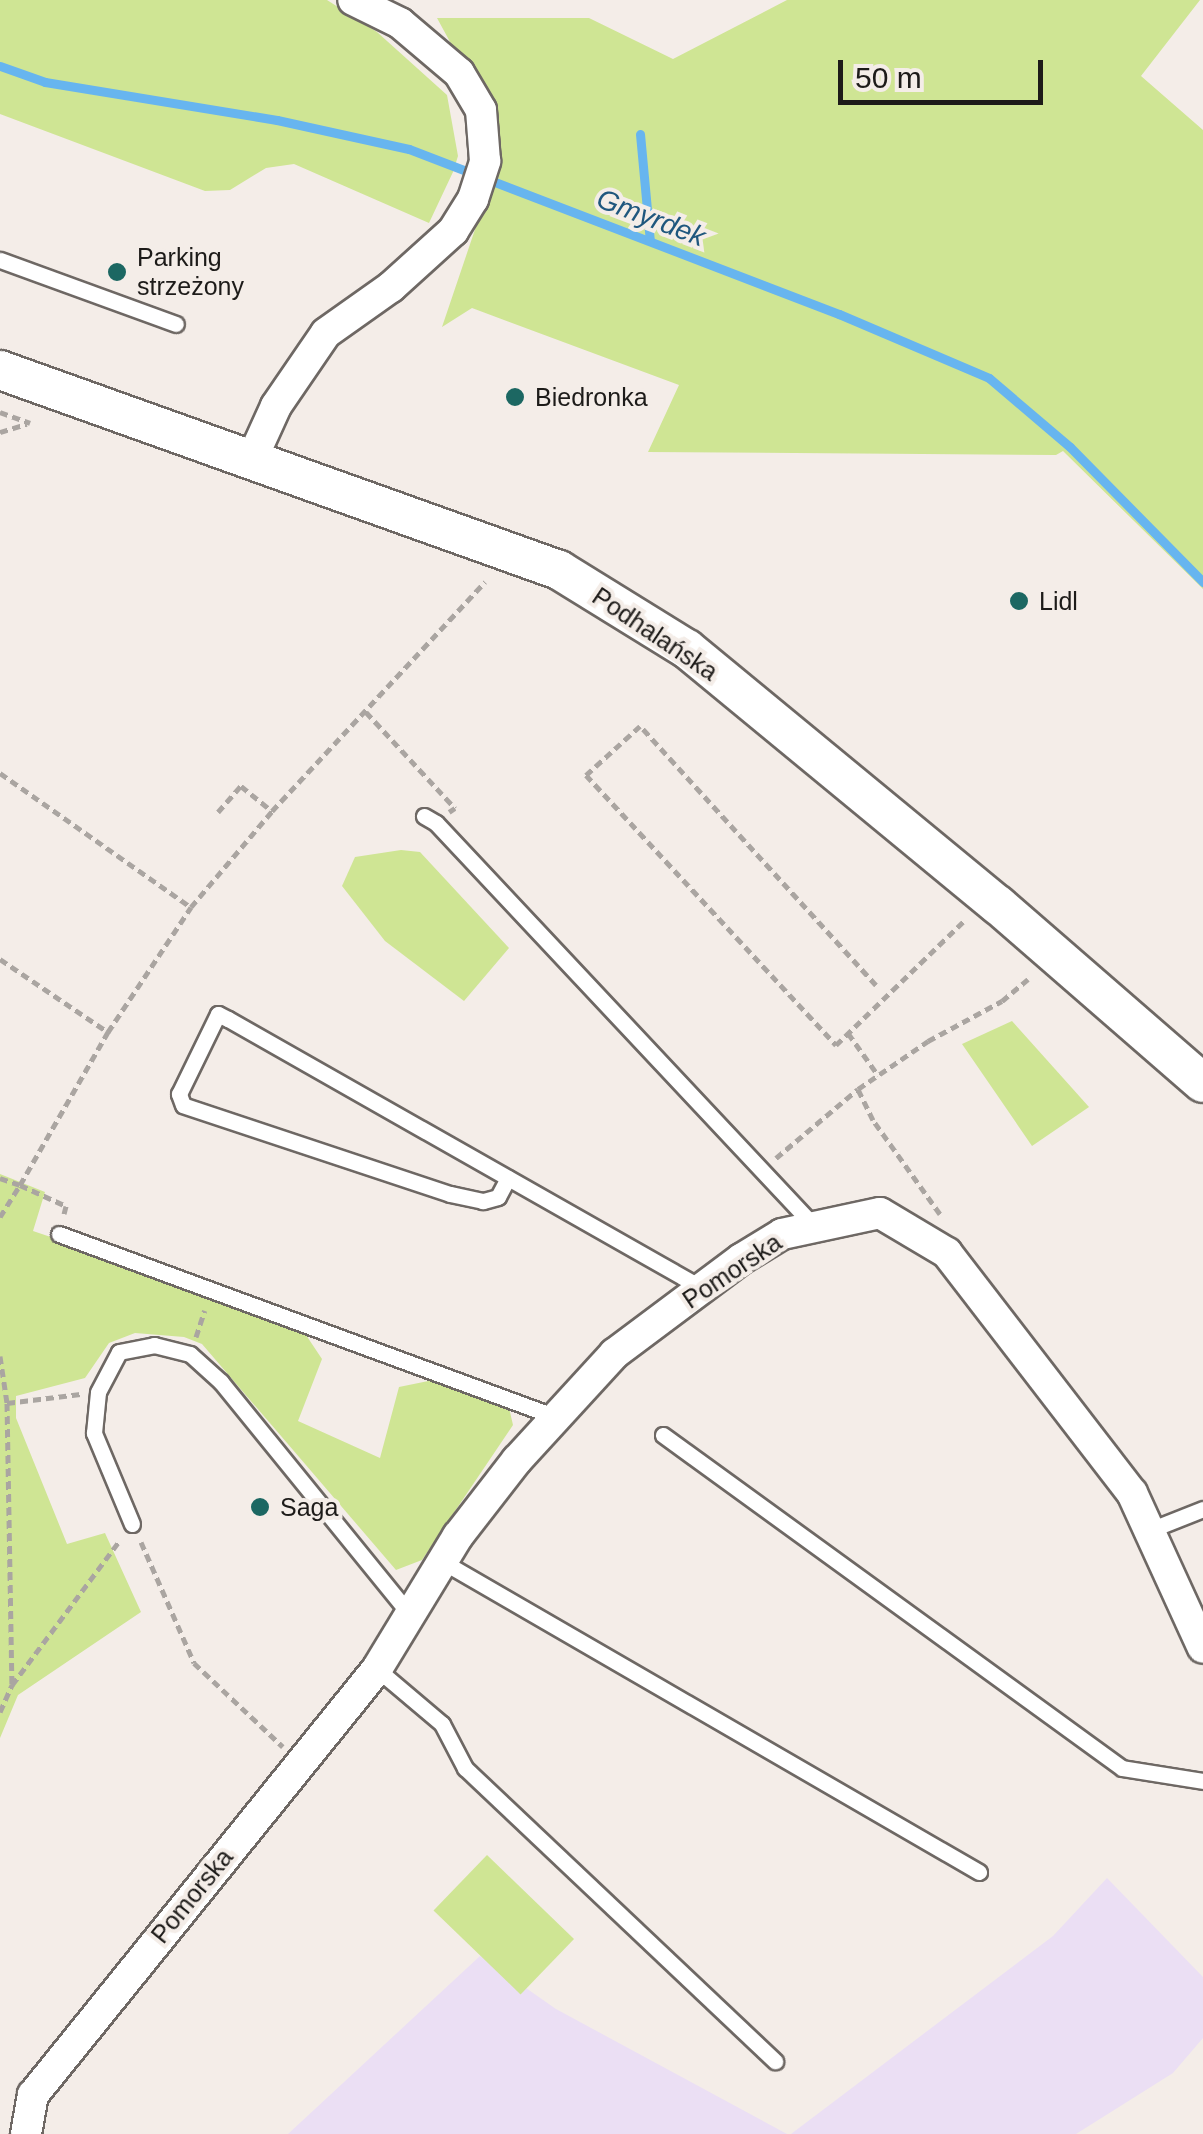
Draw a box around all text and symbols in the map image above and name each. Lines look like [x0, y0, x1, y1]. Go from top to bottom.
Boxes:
scale bar [843, 40, 1048, 102]
text: 50 m [855, 61, 922, 94]
water label: Gmyrdek [592, 182, 710, 254]
place label: Parking strzeżony [137, 243, 244, 302]
marker: Parking strzeżony [106, 261, 128, 283]
place label: Biedronka [535, 382, 648, 412]
marker: Biedronka [504, 386, 526, 408]
street label: Podhalańska [587, 581, 723, 687]
place label: Lidl [1039, 586, 1078, 616]
marker: Lidl [1008, 590, 1030, 612]
street label: Pomorska [677, 1227, 787, 1315]
place label: Saga [280, 1492, 338, 1522]
marker: Saga [249, 1496, 271, 1518]
street label: Pomorska [145, 1843, 239, 1949]

